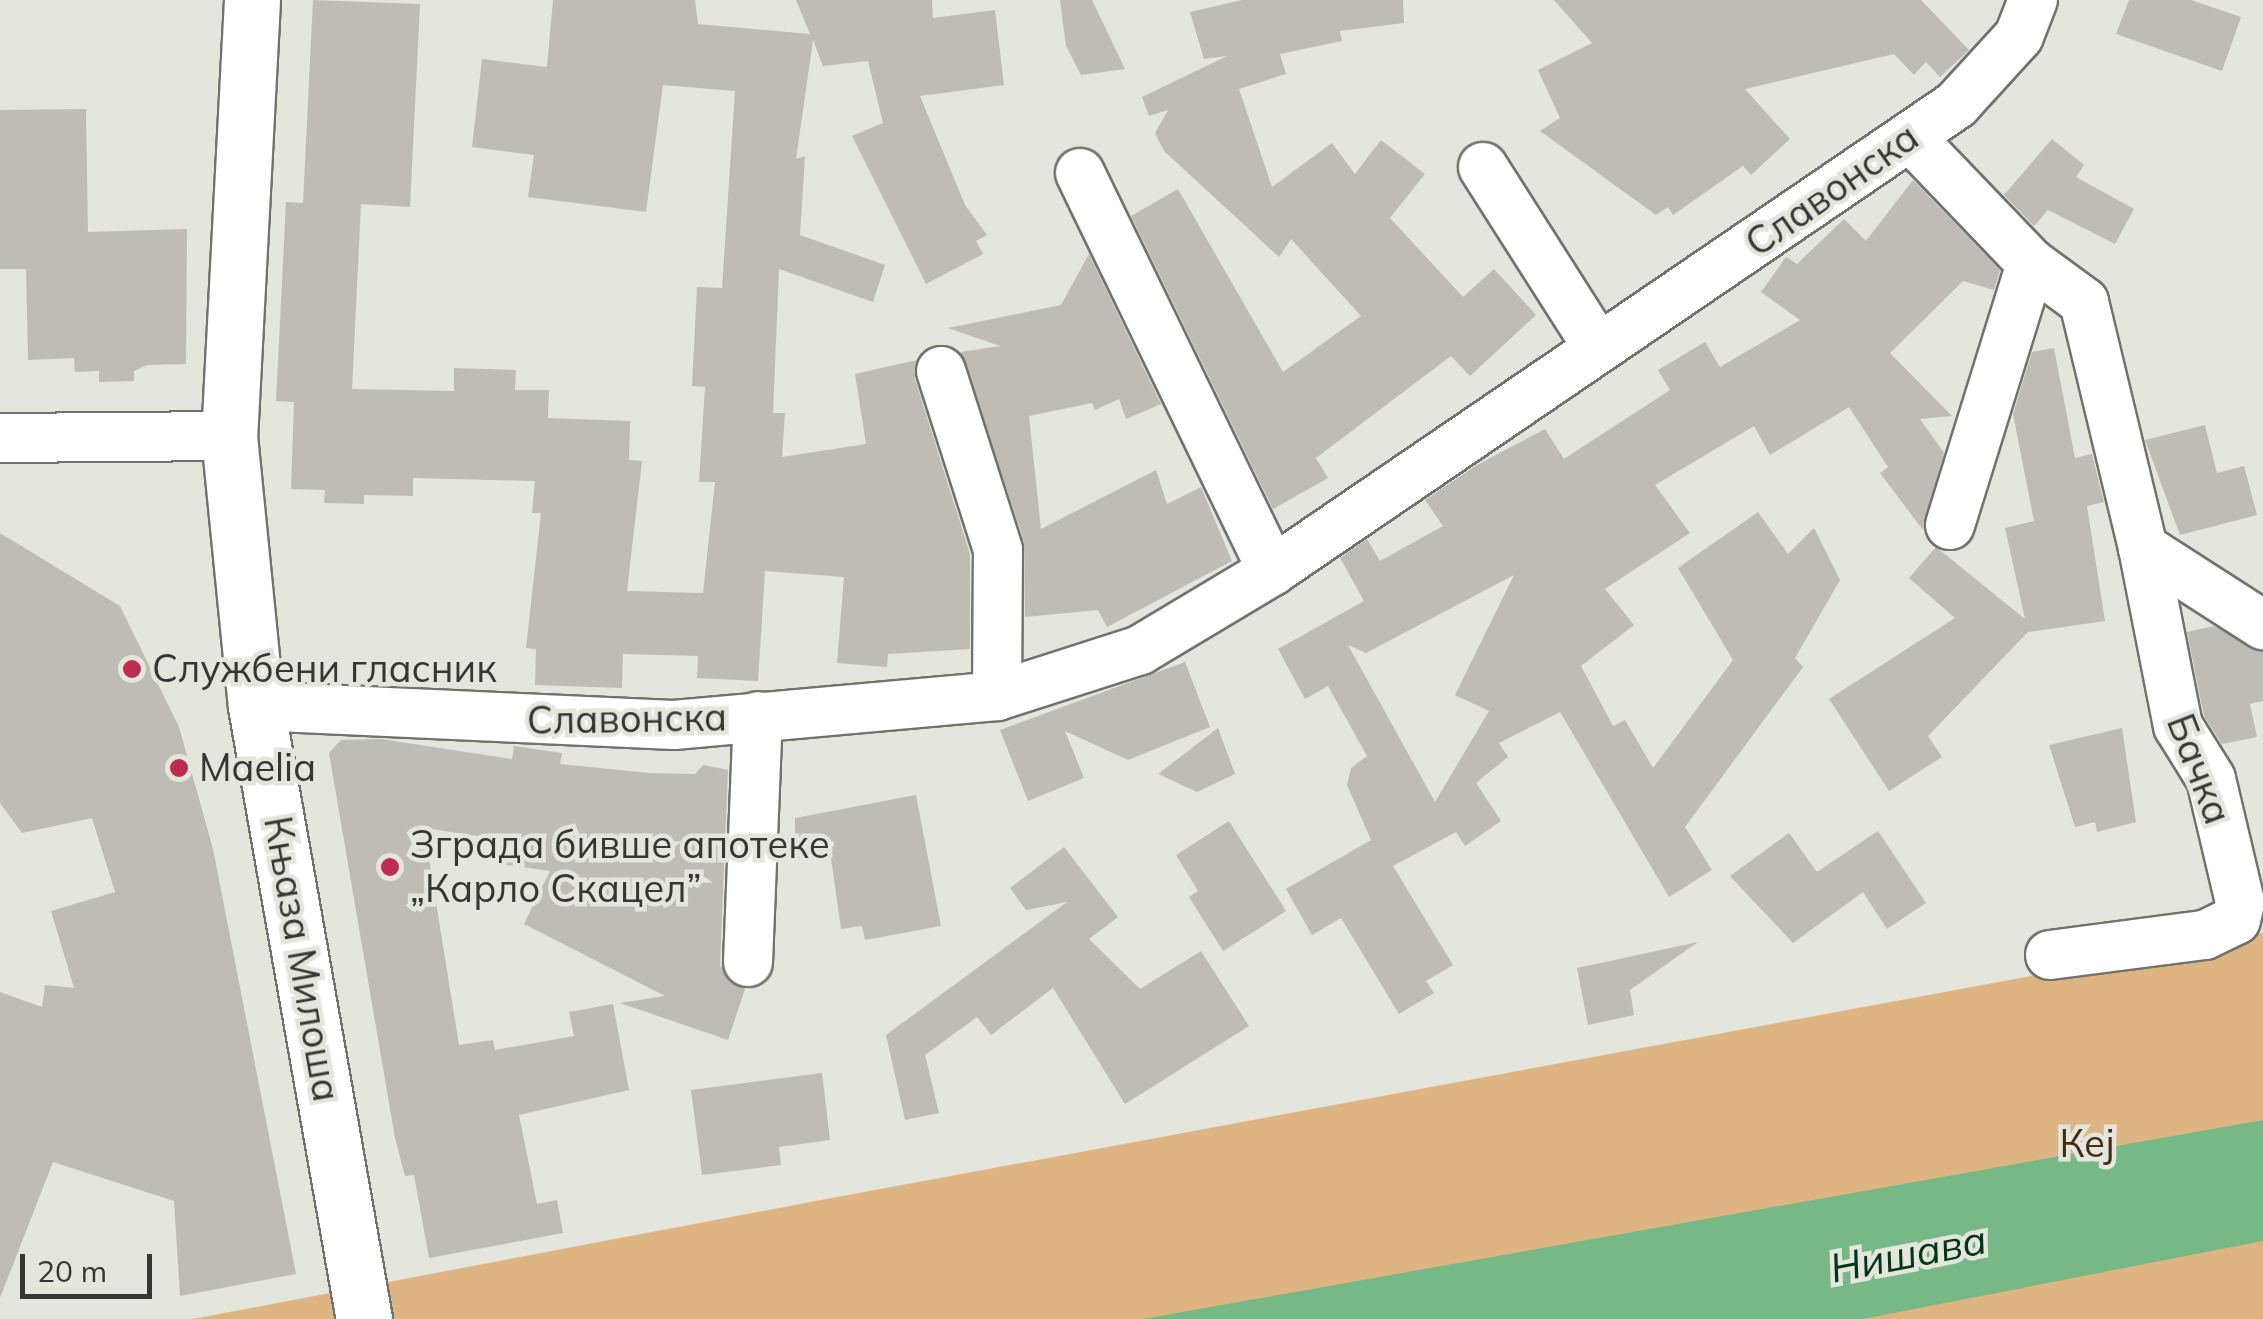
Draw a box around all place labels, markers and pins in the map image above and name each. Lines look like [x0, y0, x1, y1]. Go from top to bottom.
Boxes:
place label: Службени гласник [152, 646, 497, 692]
marker: Службени гласник [121, 658, 143, 680]
place label: Maelia [199, 745, 316, 791]
marker: Maelia [168, 757, 190, 779]
place label: Зграда бивше апотеке „Карло Скацел” [410, 822, 830, 912]
marker: Зграда бивше апотеке „Карло Скацел” [379, 856, 401, 878]

